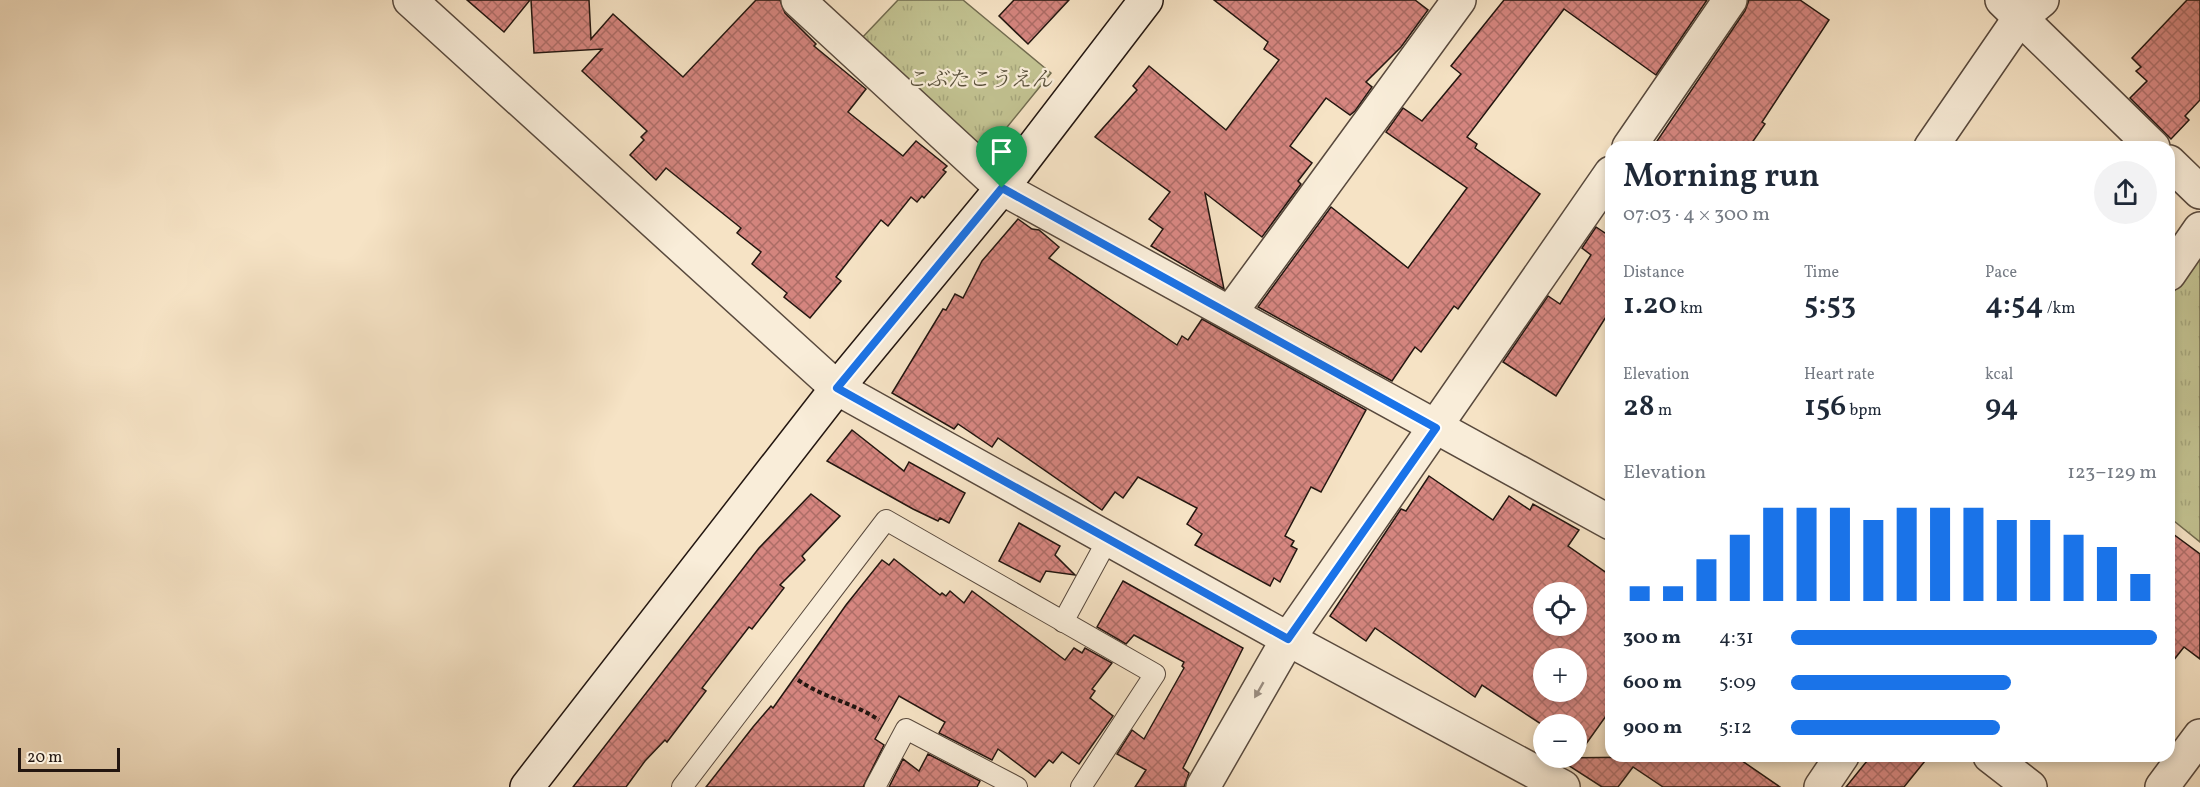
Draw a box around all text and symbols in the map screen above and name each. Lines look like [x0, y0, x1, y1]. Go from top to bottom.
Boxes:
park label: こぶたこうえん [906, 66, 1053, 95]
pin [976, 126, 1027, 188]
icon: arrive [985, 135, 1018, 168]
text: Morning run [1623, 155, 1820, 201]
button: share [2094, 161, 2157, 224]
text: 07:03 · 4 × 300 m [1623, 201, 1770, 229]
text: Distance [1623, 262, 1684, 284]
text: Time [1804, 262, 1839, 284]
text: Pace [1985, 262, 2017, 284]
text: 1.20 [1623, 284, 1677, 326]
text: 5:53 [1804, 284, 1856, 326]
text: 4:54 [1985, 284, 2044, 326]
text: km [1677, 298, 1703, 320]
text: /km [2044, 298, 2075, 320]
text: Elevation [1623, 364, 1690, 386]
text: Heart rate [1804, 364, 1875, 386]
text: kcal [1985, 364, 2013, 386]
text: 28 [1623, 386, 1655, 428]
text: 156 [1804, 386, 1846, 428]
text: 94 [1985, 386, 2019, 428]
text: m [1655, 400, 1672, 422]
text: bpm [1846, 400, 1882, 422]
text: Elevation [1623, 459, 1706, 487]
text: 123–129 m [2067, 459, 2157, 487]
map controls [1533, 582, 1587, 768]
button: locate [1533, 582, 1587, 636]
text: 300 m [1623, 624, 1681, 652]
text: 4:31 [1719, 624, 1754, 652]
button: + [1533, 648, 1587, 702]
text: 600 m [1623, 669, 1682, 697]
text: 5:09 [1719, 669, 1756, 697]
one-way arrow [1254, 681, 1264, 698]
button: − [1533, 714, 1587, 768]
text: 900 m [1623, 714, 1682, 742]
text: 5:12 [1719, 714, 1752, 742]
scale bar [18, 745, 120, 772]
text: 20 m [27, 747, 62, 769]

